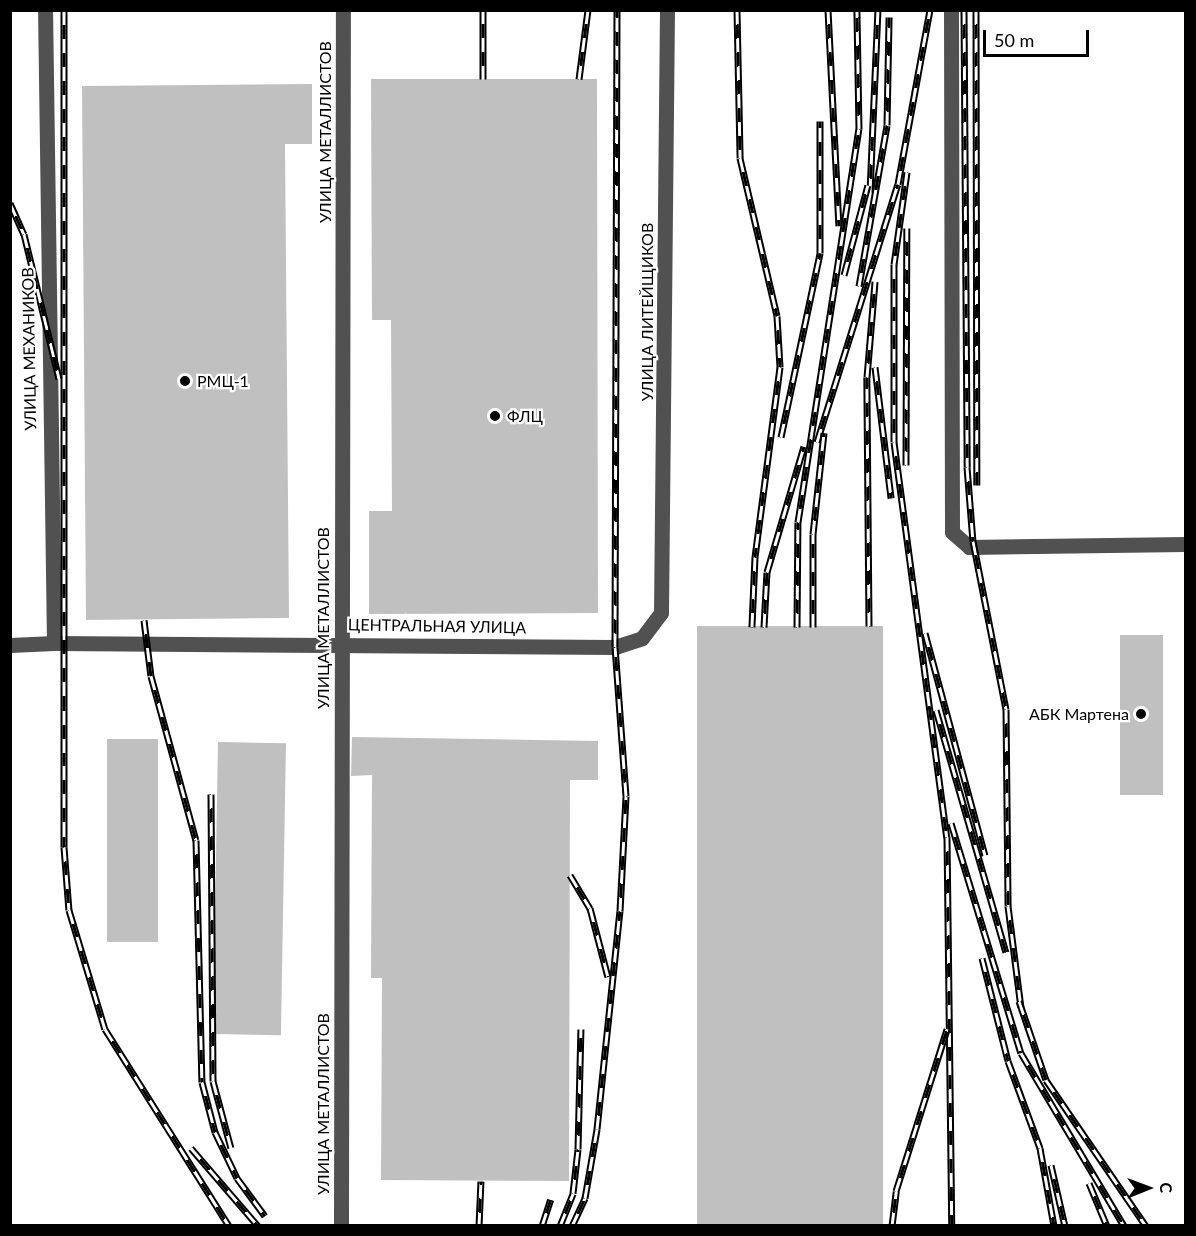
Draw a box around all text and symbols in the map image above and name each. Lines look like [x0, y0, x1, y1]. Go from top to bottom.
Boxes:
scale bar [986, 18, 1092, 56]
text: 50 m [994, 29, 1034, 51]
street label: УЛИЦА МЕТАЛЛИСТОВ [315, 41, 335, 223]
street label: УЛИЦА ЛИТЕЙЩИКОВ [637, 223, 657, 401]
street label: УЛИЦА МЕХАНИКОВ [18, 267, 40, 431]
place label: РМЦ-1 [197, 371, 249, 391]
marker: РМЦ-1 [178, 374, 192, 388]
place label: ФЛЦ [507, 406, 543, 426]
marker: ФЛЦ [488, 409, 502, 423]
street label: УЛИЦА МЕТАЛЛИСТОВ [313, 527, 333, 709]
street label: ЦЕНТРАЛЬНАЯ УЛИЦА [348, 615, 526, 637]
place label: АБК Мартена [1029, 704, 1129, 724]
marker: АБК Мартена [1134, 707, 1148, 721]
street label: УЛИЦА МЕТАЛЛИСТОВ [313, 1013, 333, 1195]
north arrow [1118, 1158, 1178, 1218]
text: С [1157, 1182, 1176, 1193]

